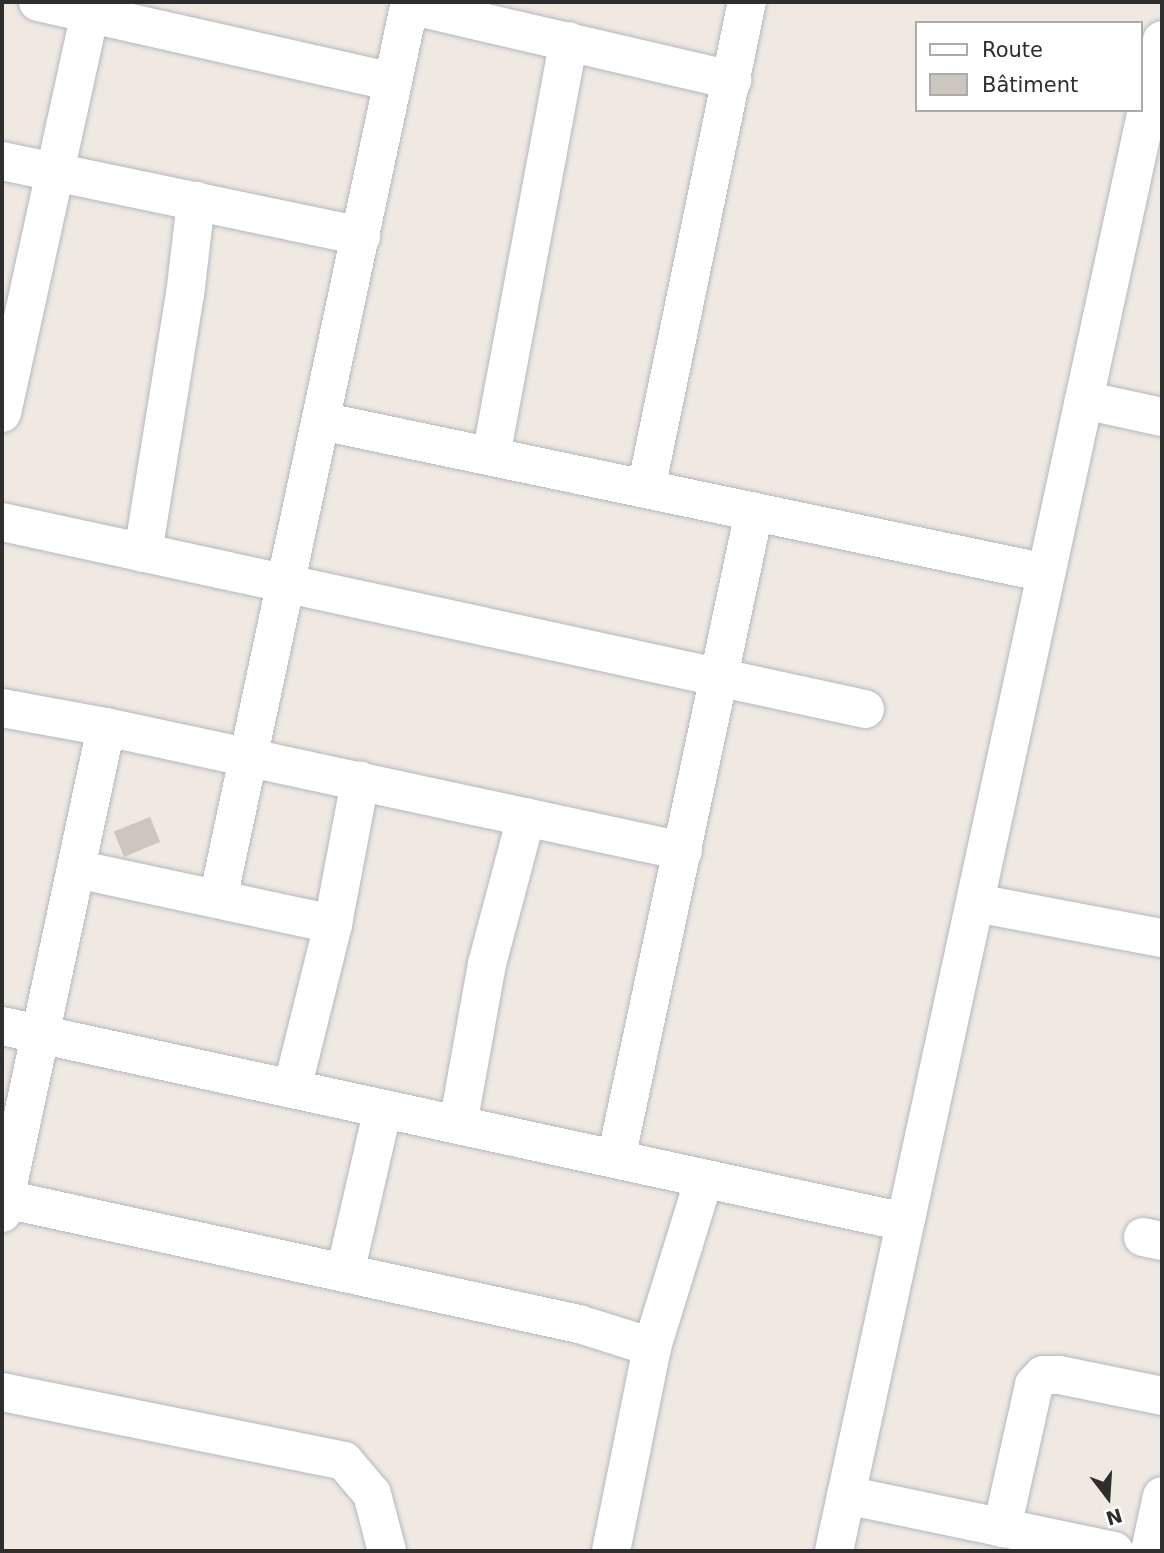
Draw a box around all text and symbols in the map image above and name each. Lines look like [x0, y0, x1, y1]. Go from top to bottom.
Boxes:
legend [916, 21, 1143, 112]
text: Route [982, 38, 1043, 62]
text: Bâtiment [982, 73, 1078, 97]
north arrow [1073, 1462, 1143, 1532]
text: N [1103, 1504, 1125, 1530]

